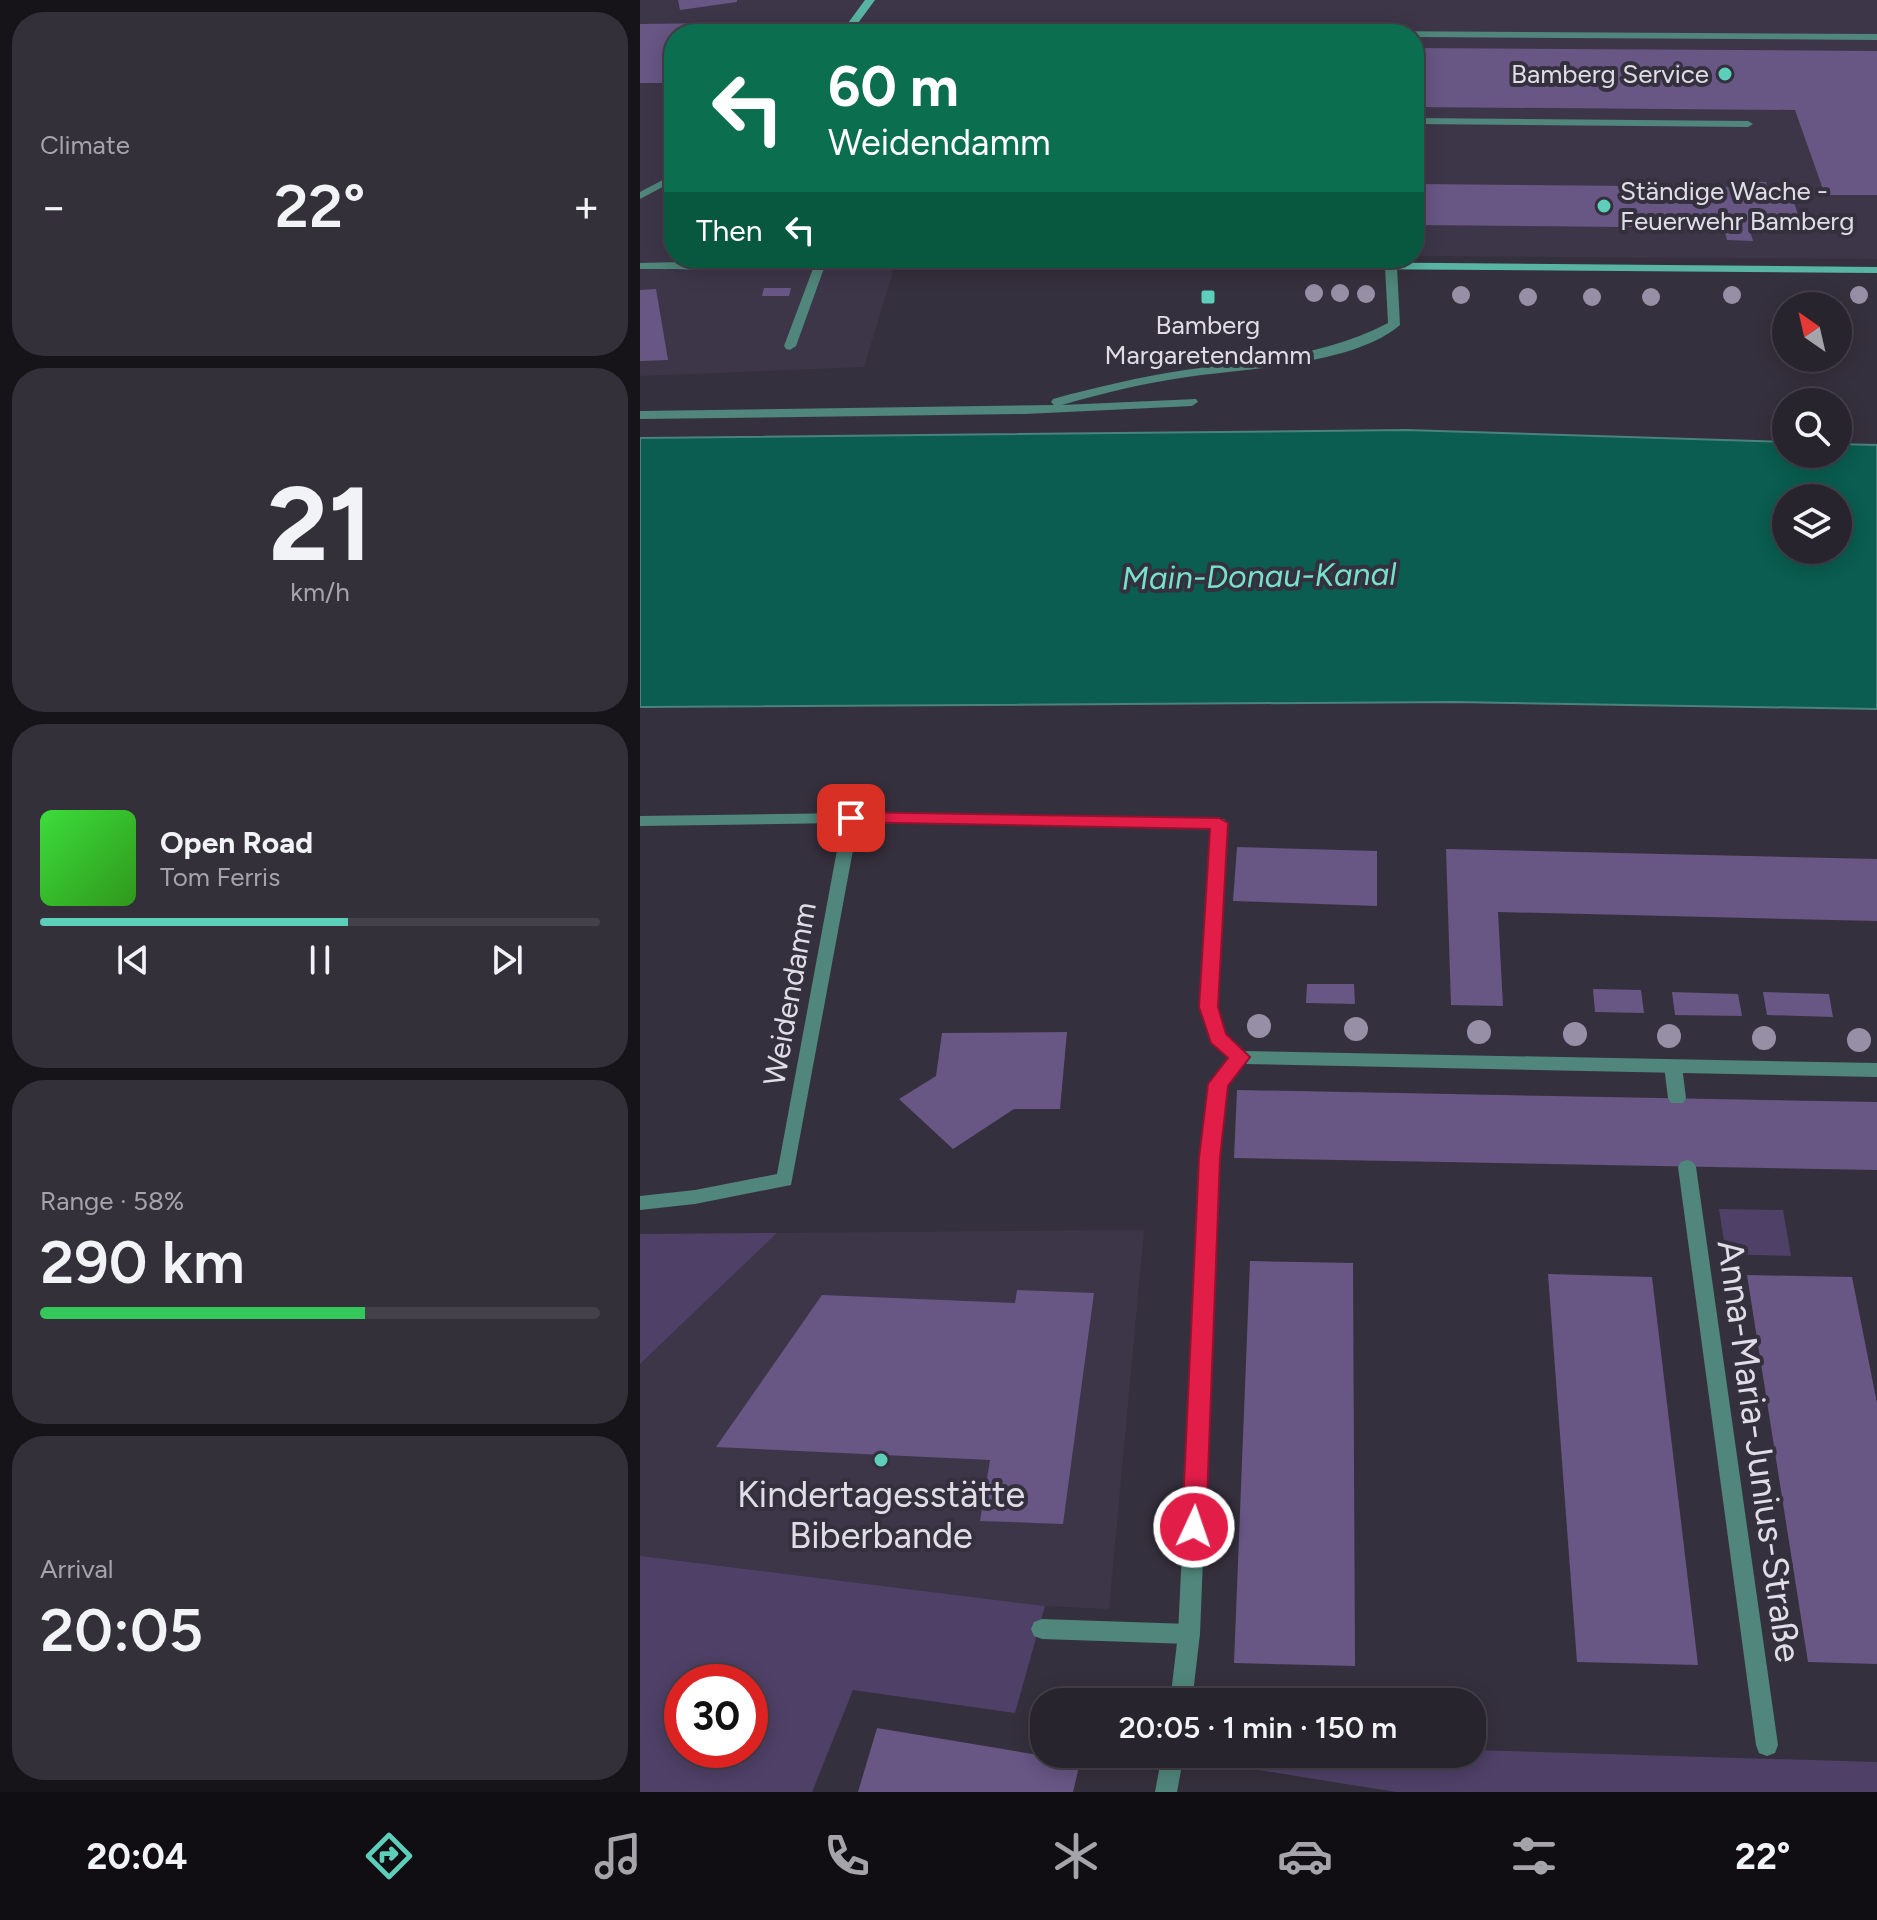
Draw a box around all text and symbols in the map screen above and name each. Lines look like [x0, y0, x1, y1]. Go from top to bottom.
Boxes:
text: 60 m [828, 53, 959, 120]
icon: left [696, 56, 800, 160]
place label: Bamberg Service [1511, 58, 1709, 90]
marker: Bamberg Service [1716, 65, 1734, 83]
text: Weidendamm [828, 121, 1051, 164]
text: Climate [40, 129, 130, 161]
text: 22° [275, 170, 365, 242]
place label: Ständige Wache - Feuerwehr Bamberg [1620, 175, 1854, 237]
text: − [40, 180, 67, 233]
text: + [573, 180, 600, 233]
marker: Ständige Wache - Feuerwehr Bamberg [1595, 197, 1613, 215]
icon: left [778, 208, 822, 252]
text: Then [696, 212, 762, 249]
marker: Bamberg Margaretendamm [1199, 288, 1217, 306]
north arrow [1772, 292, 1852, 372]
map controls [1772, 292, 1852, 564]
place label: Bamberg Margaretendamm [1105, 309, 1311, 371]
button: search [1772, 388, 1852, 468]
text: 21 [268, 461, 372, 586]
button: layers [1772, 484, 1852, 564]
water label: Main-Donau-Kanal [1121, 555, 1398, 597]
text: km/h [290, 576, 350, 608]
pin [817, 784, 885, 852]
icon: arrive [829, 796, 873, 840]
text: Open Road [160, 824, 313, 861]
text: Tom Ferris [160, 861, 280, 893]
street label: Weidendamm [755, 899, 824, 1088]
icon: previous [111, 938, 155, 982]
icon: pause [298, 938, 342, 982]
icon: next [485, 938, 529, 982]
text: Range · 58% [40, 1185, 184, 1217]
text: 290 km [40, 1226, 245, 1298]
street label: Anna-Maria-Junius-Straße [1709, 1237, 1810, 1665]
marker: Kindertagesstätte Biberbande [872, 1451, 890, 1469]
place label: Kindertagesstätte Biberbande [737, 1473, 1025, 1557]
position arrow [1152, 1485, 1236, 1569]
text: Arrival [40, 1553, 113, 1585]
text: 20:05 [40, 1594, 203, 1666]
speed limit sign: 30 [664, 1664, 768, 1768]
text: 20:05 · 1 min · 150 m [1119, 1709, 1397, 1746]
icon: directions [361, 1828, 417, 1884]
icon: music [590, 1828, 646, 1884]
icon: phone [819, 1828, 875, 1884]
icon: climate [1048, 1828, 1104, 1884]
icon: car [1277, 1828, 1333, 1884]
icon: filters [1506, 1828, 1562, 1884]
text: 20:04 [87, 1835, 188, 1878]
text: 22° [1735, 1835, 1790, 1878]

